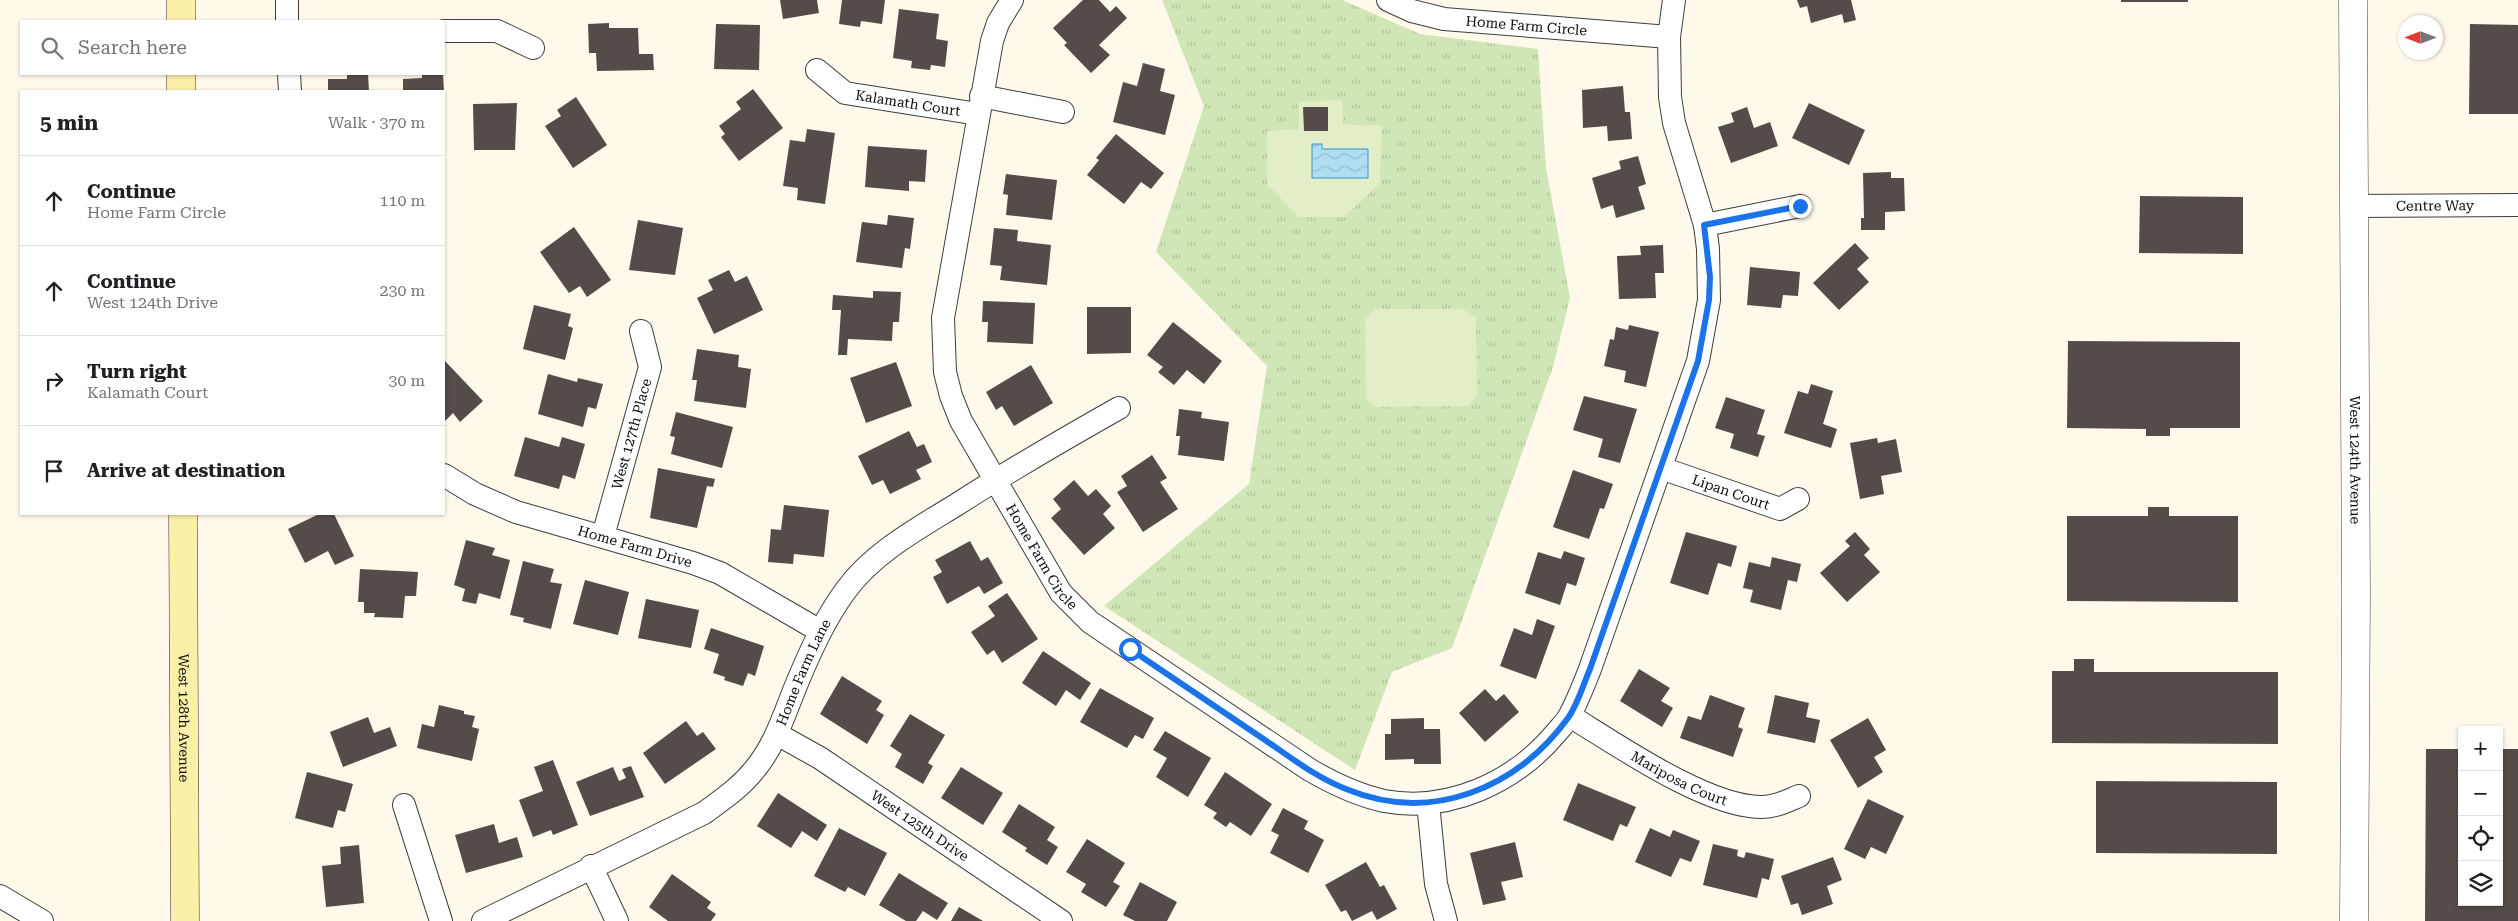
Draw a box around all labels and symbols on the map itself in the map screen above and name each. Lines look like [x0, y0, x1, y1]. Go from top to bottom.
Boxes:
street label: Home Farm Circle [1465, 13, 1588, 38]
north arrow [2398, 15, 2443, 60]
street label: Kalamath Court [854, 87, 962, 119]
route end [1789, 195, 1812, 218]
street label: Centre Way [2396, 197, 2475, 214]
street label: West 127th Place [608, 376, 655, 491]
street label: West 124th Avenue [2347, 396, 2364, 525]
street label: Lipan Court [1690, 471, 1772, 513]
street label: Home Farm Circle [1003, 501, 1081, 613]
street label: Home Farm Drive [576, 522, 694, 570]
street label: Home Farm Lane [773, 616, 834, 728]
route start [1119, 638, 1142, 661]
street label: West 128th Avenue [176, 654, 192, 783]
street label: Mariposa Court [1628, 748, 1729, 809]
street label: West 125th Drive [868, 787, 972, 865]

